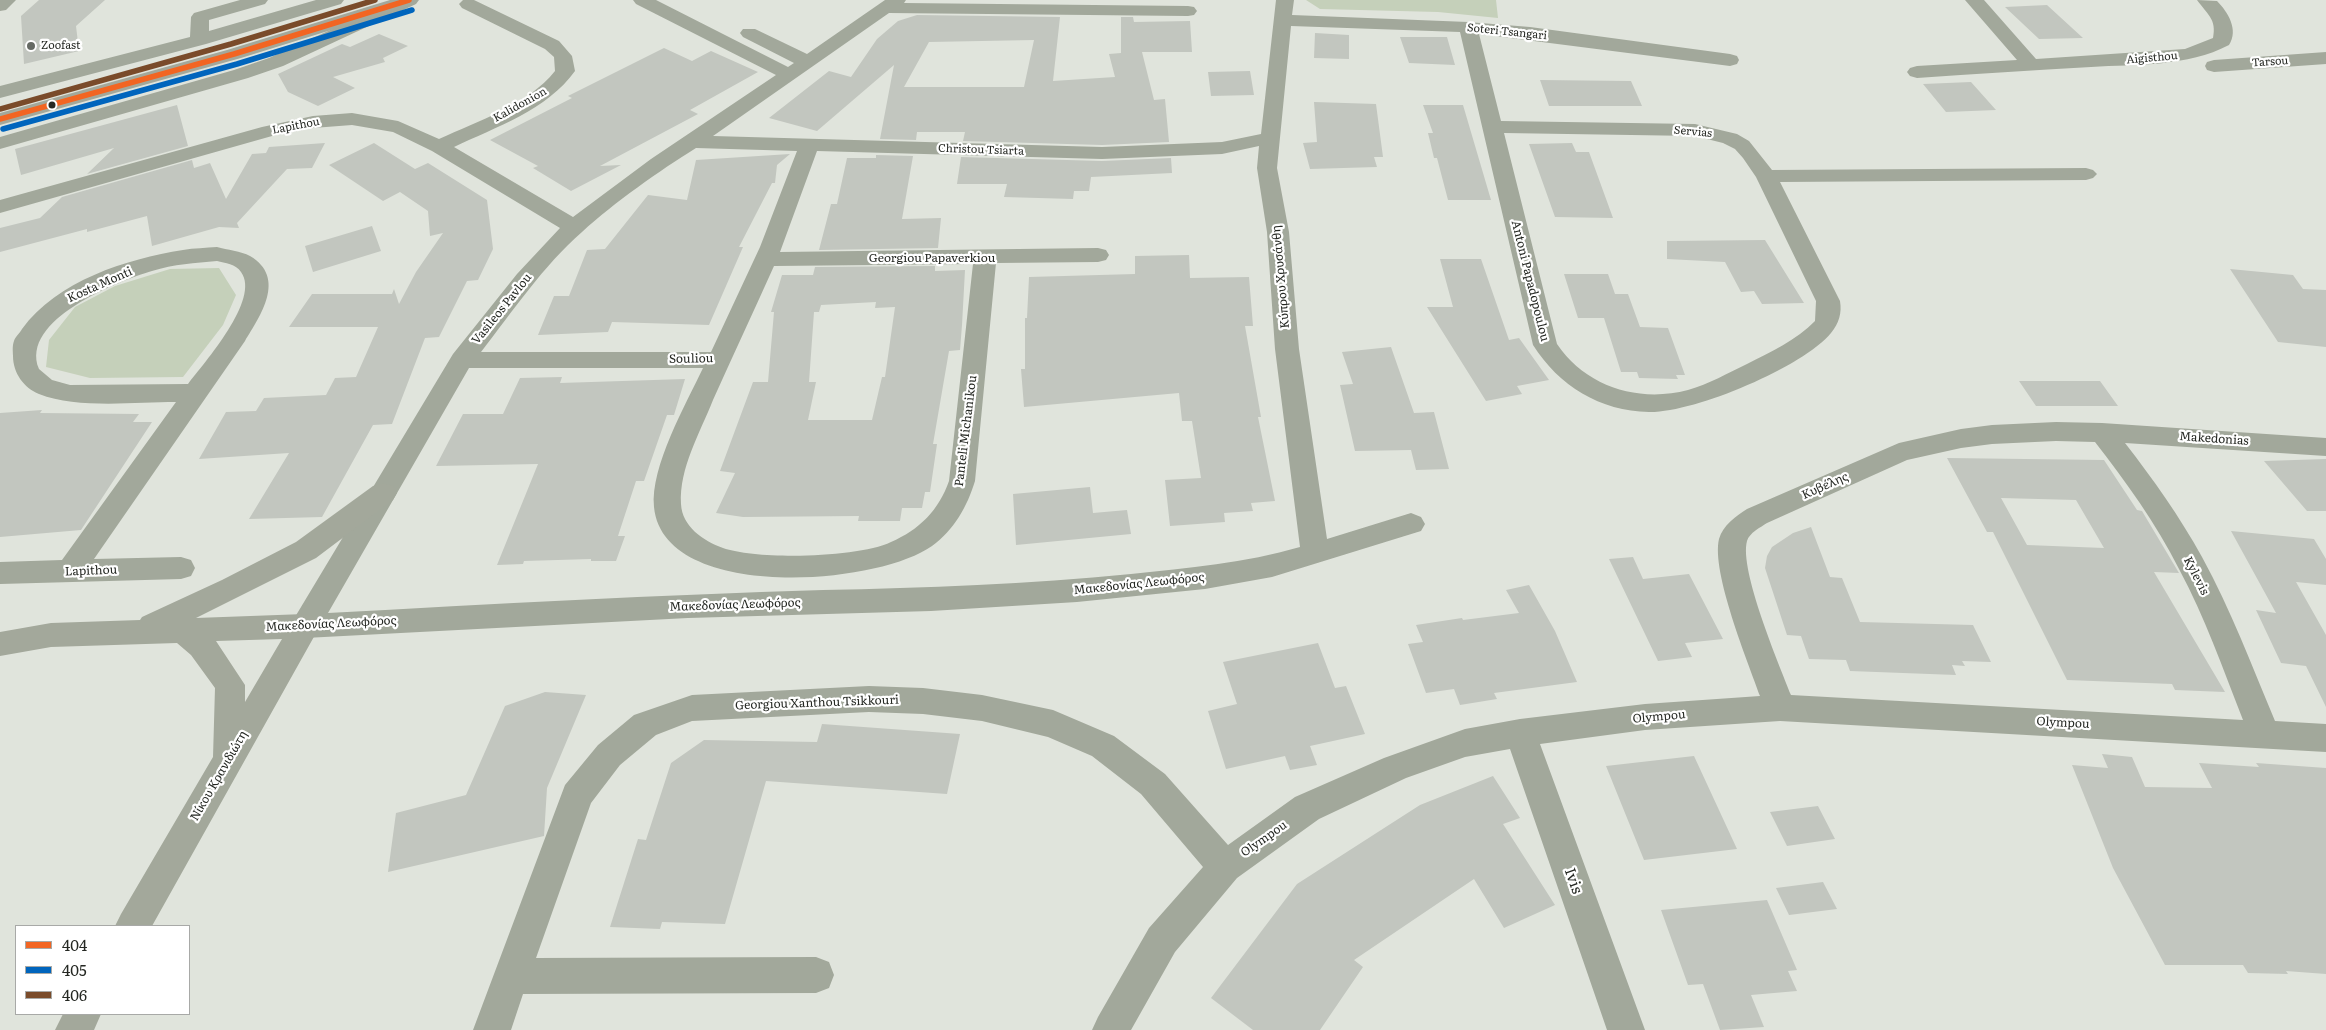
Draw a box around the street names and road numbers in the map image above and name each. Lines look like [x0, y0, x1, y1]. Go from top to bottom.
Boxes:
street label: Soteri Tsangari [1466, 21, 1548, 43]
street label: Aigisthou [2126, 49, 2178, 67]
street label: Tarsou [2251, 54, 2289, 70]
street label: Kalidonion [491, 85, 549, 125]
street label: Lapithou [271, 115, 321, 137]
street label: Servias [1673, 124, 1713, 140]
street label: Christou Tsiarta [938, 142, 1024, 158]
street label: Antoni Papadopoulou [1508, 219, 1552, 343]
street label: Κύπρου Χρυσάνθη [1269, 225, 1293, 329]
street label: Georgiou Papaverkiou [869, 251, 995, 265]
street label: Kosta Monti [65, 264, 135, 306]
street label: Vasileos Pavlou [469, 271, 535, 347]
street label: Souliou [669, 351, 713, 367]
street label: Panteli Michanikou [952, 374, 980, 488]
street label: Makedonias [2179, 429, 2249, 449]
street label: Κυβέλης [1800, 469, 1850, 503]
street label: Kylevis [2180, 554, 2212, 598]
street label: Lapithou [65, 563, 117, 579]
street label: Μακεδονίας Λεωφόρος [1073, 570, 1205, 598]
street label: Μακεδονίας Λεωφόρος [669, 596, 801, 614]
street label: Μακεδονίας Λεωφόρος [265, 613, 397, 635]
street label: Georgiou Xanthou Tsikkouri [735, 693, 899, 713]
street label: Olympou [1632, 708, 1686, 726]
street label: Olympou [2036, 714, 2090, 732]
street label: Νίκου Κρανιδιώτη [187, 728, 251, 824]
street label: Olympou [1238, 818, 1290, 860]
street label: Ivis [1560, 866, 1586, 896]

